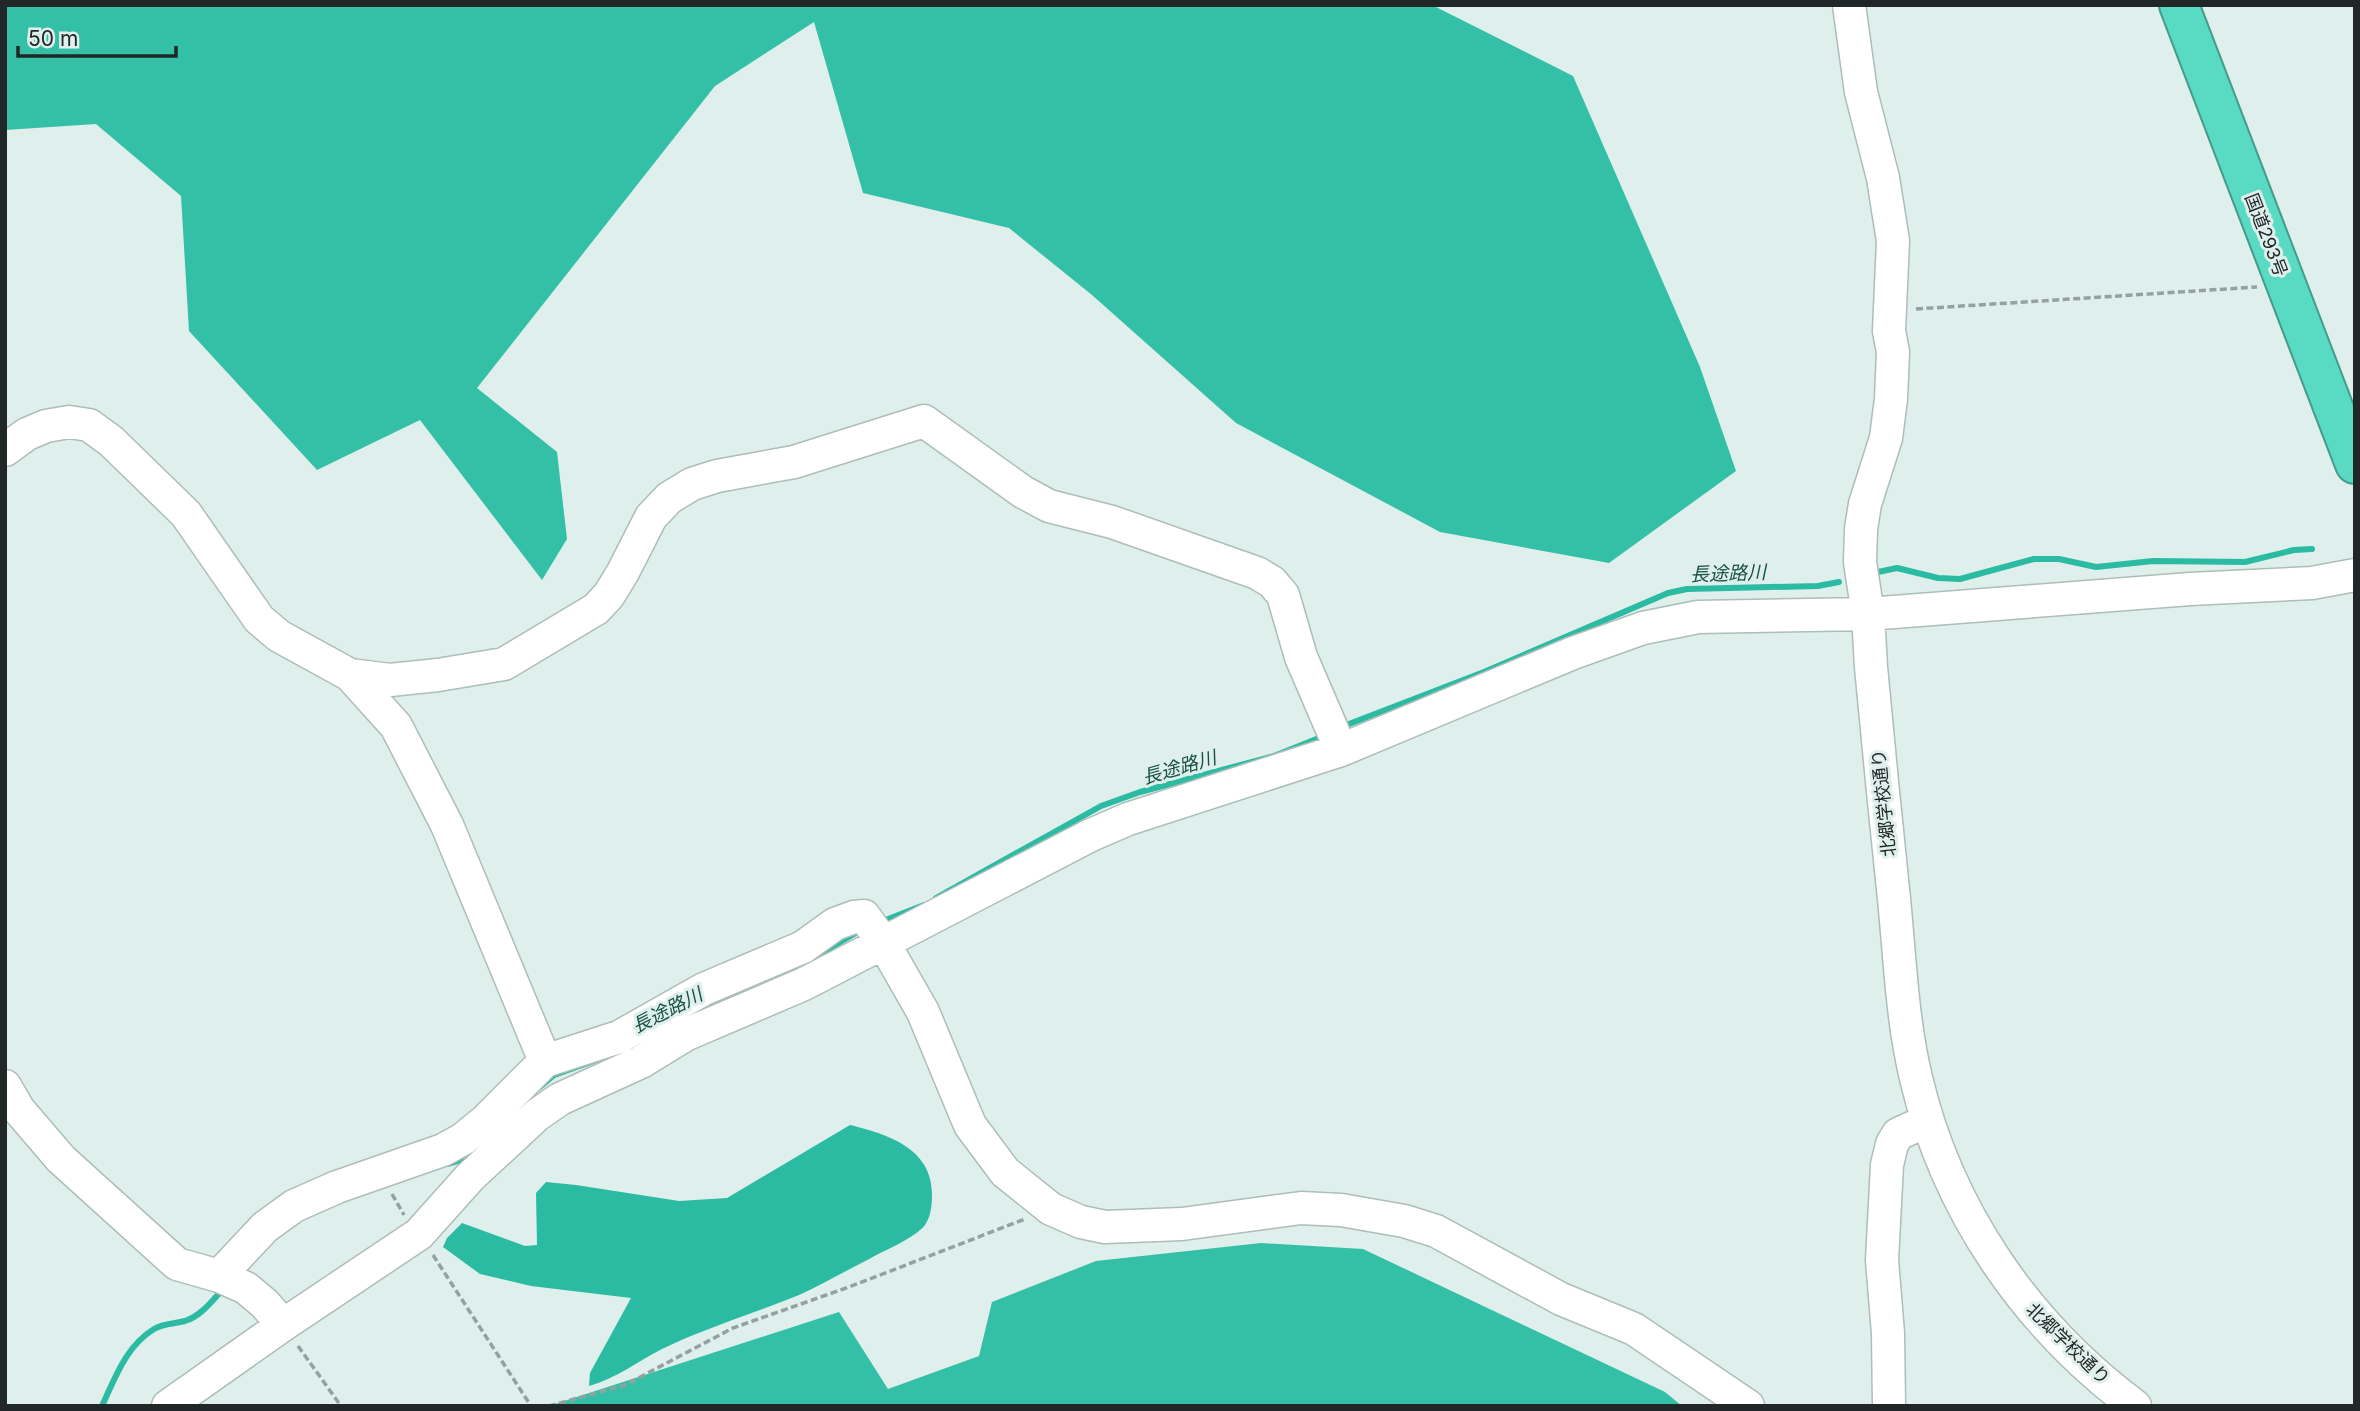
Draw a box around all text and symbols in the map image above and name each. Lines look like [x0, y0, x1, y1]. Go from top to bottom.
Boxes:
scale bar [18, 14, 175, 58]
text: 50 m [28, 26, 78, 51]
street label: 国道293号 [2241, 190, 2292, 279]
water label: 長途路川 [1690, 561, 1768, 586]
water label: 長途路川 [1139, 745, 1221, 789]
street label: 北郷学校通り [1867, 748, 1900, 858]
water label: 長途路川 [628, 982, 708, 1038]
street label: 北郷学校通り [2022, 1299, 2114, 1389]

